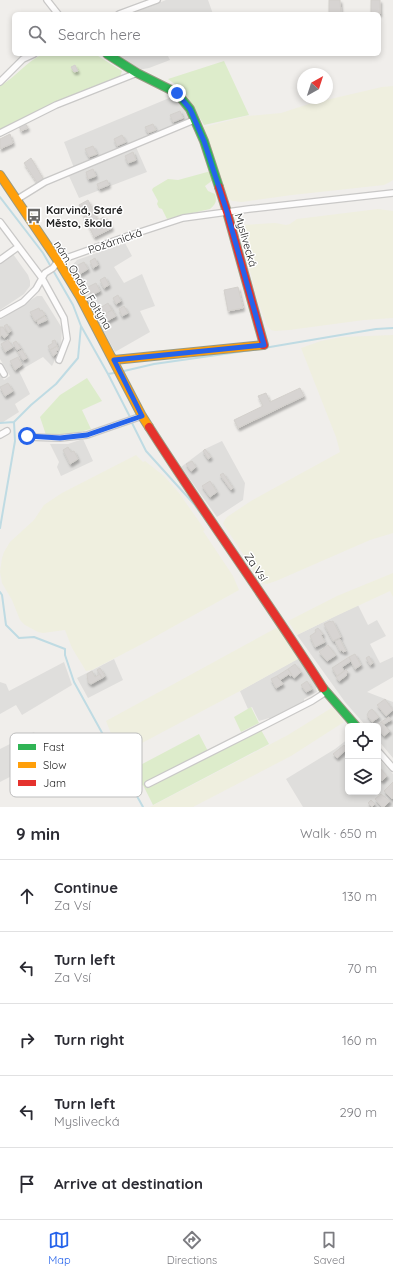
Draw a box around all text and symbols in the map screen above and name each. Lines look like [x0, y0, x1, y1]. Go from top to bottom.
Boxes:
search box [12, 12, 381, 56]
icon: search [26, 23, 48, 45]
text: Search here [58, 25, 141, 44]
north arrow [297, 68, 333, 104]
route end [168, 84, 186, 102]
place label: Karviná, Staré Město, škola [46, 203, 123, 230]
bus stop icon: Karviná, Staré Město, škola [25, 207, 43, 225]
street label: Myslivecká [232, 211, 260, 269]
street label: Požárnická [86, 225, 144, 257]
street label: nám. Ondry Foltýna [51, 238, 115, 332]
route start [18, 427, 36, 445]
street label: Za Vsí [241, 550, 271, 584]
map controls [345, 723, 381, 795]
button: locate [345, 723, 381, 759]
legend [10, 733, 142, 797]
text: Fast [43, 740, 65, 754]
text: Slow [43, 758, 67, 772]
button: layers [345, 759, 381, 795]
text: Jam [43, 776, 66, 790]
text: 9 min [16, 823, 60, 844]
text: Walk · 650 m [300, 825, 377, 841]
text: Continue [54, 878, 118, 897]
icon: ahead [16, 885, 38, 907]
text: 130 m [342, 888, 377, 904]
text: Za Vsí [54, 897, 91, 913]
text: Turn left [54, 950, 116, 969]
icon: left [16, 957, 38, 979]
text: 70 m [347, 960, 377, 976]
text: Za Vsí [54, 969, 91, 985]
icon: right [16, 1029, 38, 1051]
text: Turn right [54, 1030, 125, 1049]
text: 160 m [342, 1032, 377, 1048]
text: Turn left [54, 1094, 116, 1113]
icon: left [16, 1101, 38, 1123]
text: 290 m [339, 1104, 377, 1120]
text: Myslivecká [54, 1113, 120, 1129]
icon: arrive [16, 1173, 38, 1195]
text: Arrive at destination [54, 1174, 203, 1193]
tab: Map [48, 1229, 71, 1267]
tab: Directions [167, 1229, 217, 1267]
tab: Saved [313, 1229, 345, 1267]

